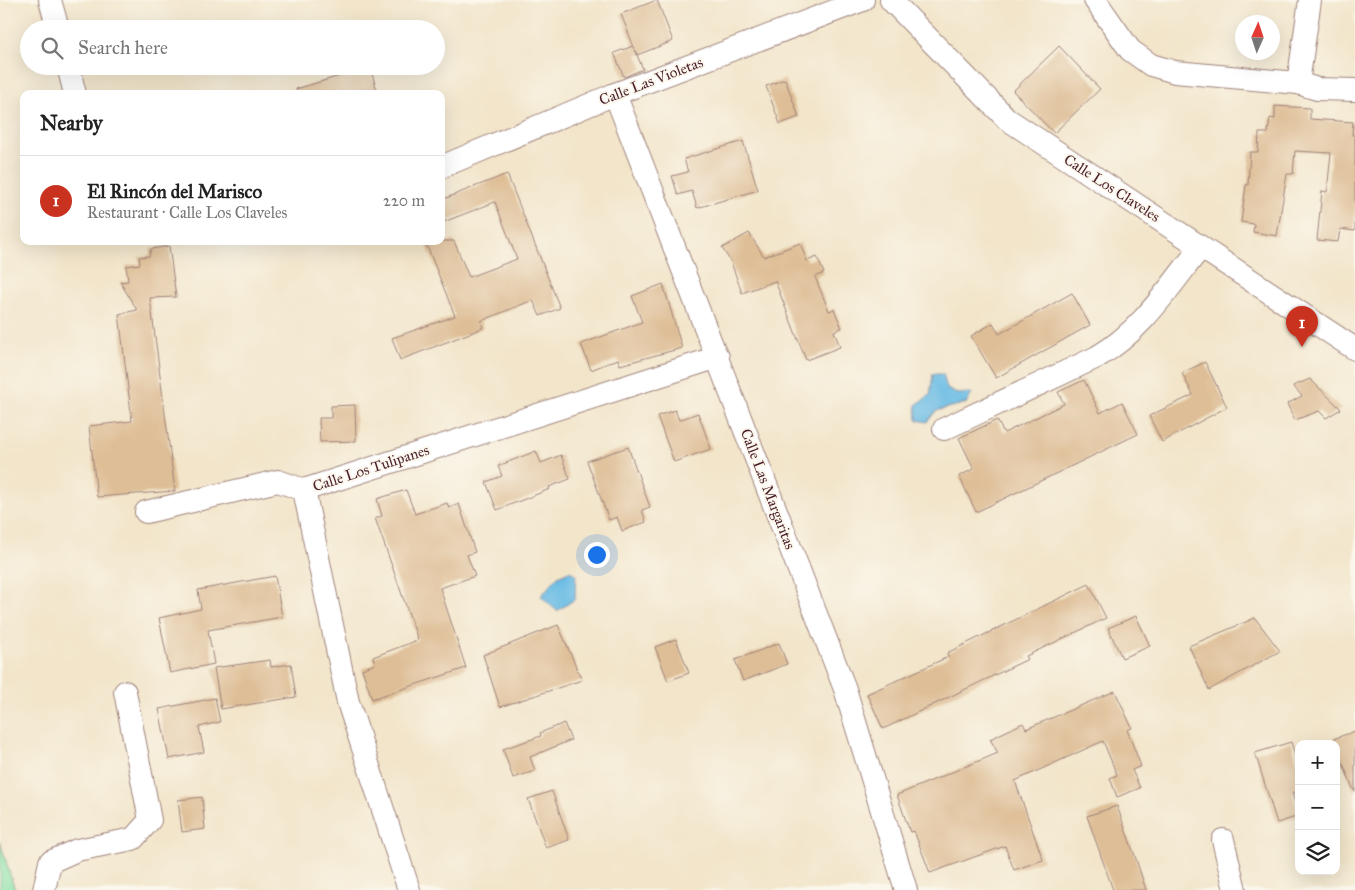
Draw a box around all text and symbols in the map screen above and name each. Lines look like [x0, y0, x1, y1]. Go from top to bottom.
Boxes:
north arrow [1235, 15, 1280, 60]
search box [20, 20, 445, 75]
icon: search [38, 34, 66, 62]
text: Search here [78, 36, 168, 59]
street label: Calle Las Violetas [597, 53, 705, 109]
text: Nearby [40, 110, 103, 136]
street label: Calle Los Claveles [1061, 150, 1163, 226]
text: El Rincón del Marisco [87, 180, 262, 203]
text: 1 [53, 191, 59, 210]
text: 220 m [383, 191, 425, 210]
text: Restaurant · Calle Los Claveles [87, 203, 287, 222]
pin: 1 [1286, 306, 1318, 347]
street label: Calle Las Margaritas [737, 426, 799, 552]
street label: Calle Los Tulipanes [310, 441, 432, 495]
your location [584, 542, 610, 568]
map controls [1295, 740, 1340, 875]
button: + [1295, 740, 1340, 785]
button: − [1295, 785, 1340, 830]
button: layers [1295, 830, 1340, 875]

